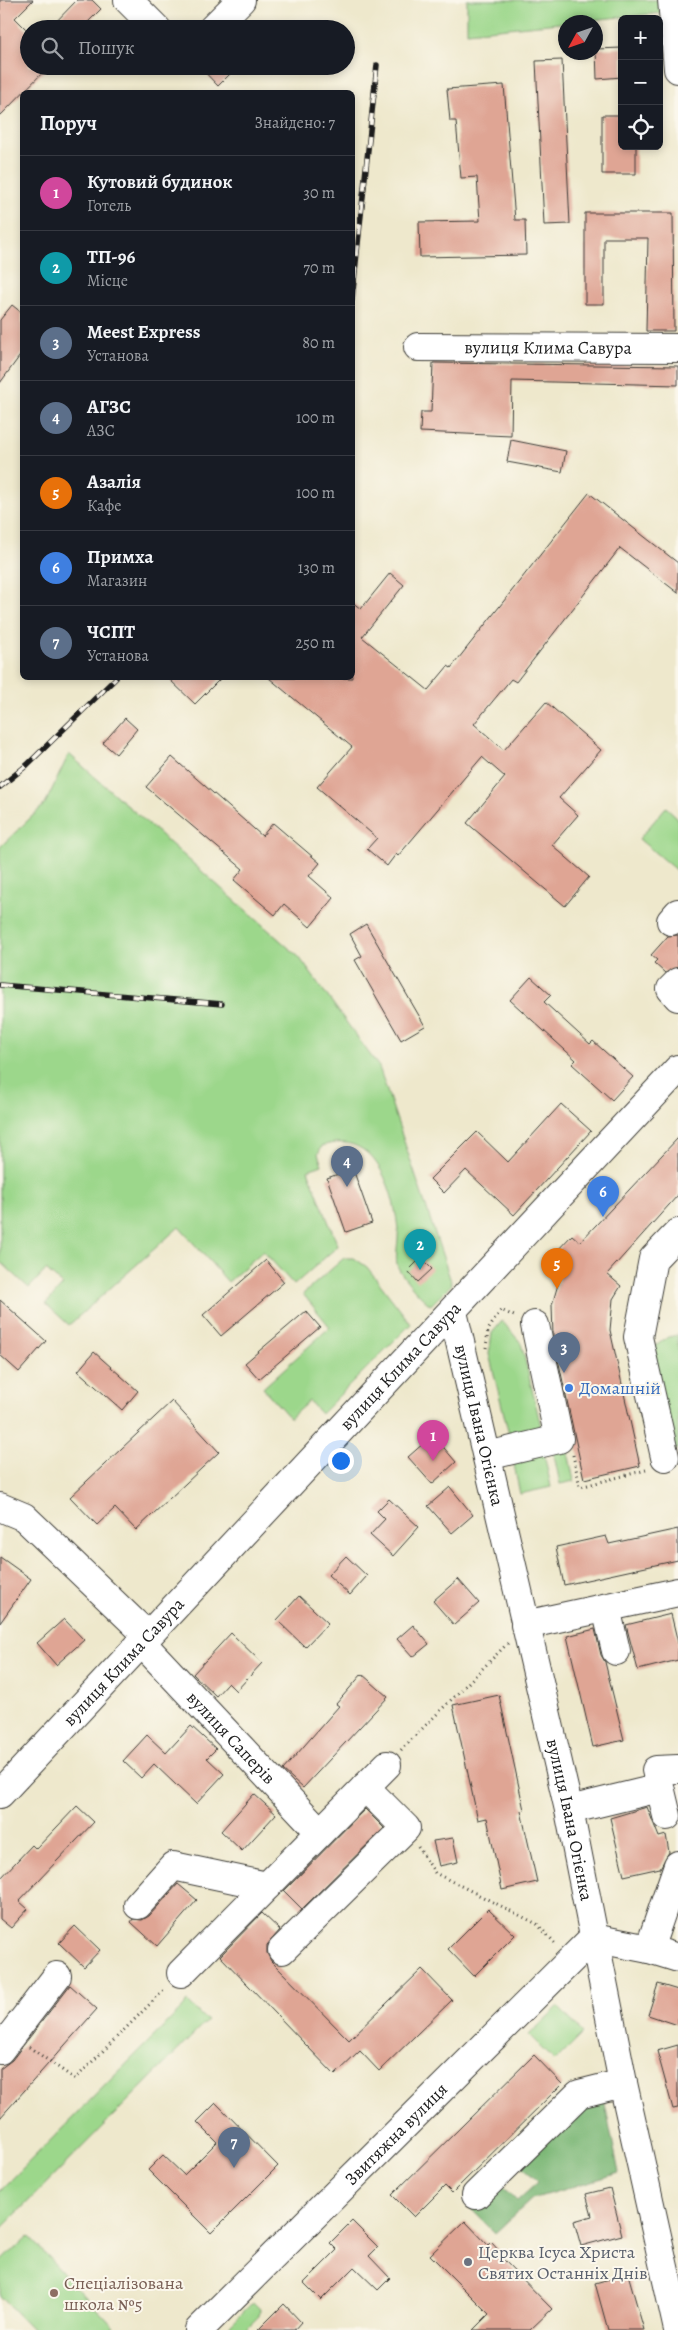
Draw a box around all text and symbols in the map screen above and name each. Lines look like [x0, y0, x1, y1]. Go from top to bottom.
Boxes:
north arrow [558, 15, 603, 60]
map controls [618, 15, 663, 150]
button: + [618, 15, 663, 60]
search box [20, 20, 355, 75]
icon: search [38, 34, 66, 62]
text: Пошук [78, 35, 135, 61]
button: − [618, 60, 663, 105]
button: locate [618, 105, 663, 150]
text: Поруч [40, 109, 97, 137]
text: Знайдено: 7 [254, 112, 335, 134]
text: Кутовий будинок [87, 169, 233, 195]
text: 1 [53, 182, 59, 204]
text: 30 m [303, 182, 335, 204]
text: Готель [87, 195, 131, 217]
text: ТП-96 [87, 244, 135, 270]
text: 2 [52, 257, 60, 279]
text: 70 m [303, 257, 335, 279]
text: Місце [87, 270, 128, 292]
text: Meest Express [87, 319, 200, 345]
text: 3 [53, 332, 59, 354]
text: 80 m [302, 332, 335, 354]
street label: вулиця Клима Савура [464, 335, 633, 360]
text: Установа [87, 345, 149, 367]
text: АГЗС [87, 394, 131, 420]
text: 4 [52, 407, 60, 429]
text: 100 m [296, 407, 335, 429]
text: АЗС [87, 420, 115, 442]
text: Азалія [87, 469, 141, 495]
text: 5 [53, 482, 59, 504]
text: 100 m [296, 482, 335, 504]
text: Кафе [87, 495, 121, 517]
text: Примха [87, 544, 153, 570]
text: 6 [52, 557, 60, 579]
text: 130 m [298, 557, 335, 579]
text: Магазин [87, 570, 147, 592]
text: ЧСПТ [87, 619, 135, 645]
text: 7 [53, 632, 59, 654]
text: 250 m [296, 632, 335, 654]
text: Установа [87, 645, 149, 667]
pin: 4 [331, 1146, 363, 1187]
pin: 6 [587, 1176, 619, 1217]
pin: 2 [404, 1229, 436, 1270]
pin: 5 [541, 1248, 573, 1289]
street label: вулиця Клима Савура [334, 1296, 467, 1435]
pin: 3 [548, 1332, 580, 1373]
street label: вулиця Івана Огієнка [449, 1342, 510, 1509]
place label: Домашній [579, 1376, 661, 1400]
marker: Домашній [563, 1382, 575, 1394]
pin: 1 [417, 1420, 449, 1461]
your location [328, 1448, 354, 1474]
street label: вулиця Клима Савура [58, 1592, 190, 1731]
street label: вулиця Саперів [181, 1686, 281, 1789]
street label: вулиця Івана Огієнка [541, 1736, 599, 1904]
street label: Звитяжна вулиця [339, 2077, 453, 2190]
pin: 7 [218, 2127, 250, 2168]
place label: Церква Ісуса Христа Святих Останніх Днів [478, 2240, 648, 2285]
marker: Церква Ісуса Христа Святих Останніх Днів [462, 2256, 474, 2268]
place label: Спеціалізована школа №5 [64, 2271, 184, 2316]
marker: Спеціалізована школа №5 [48, 2287, 60, 2299]

